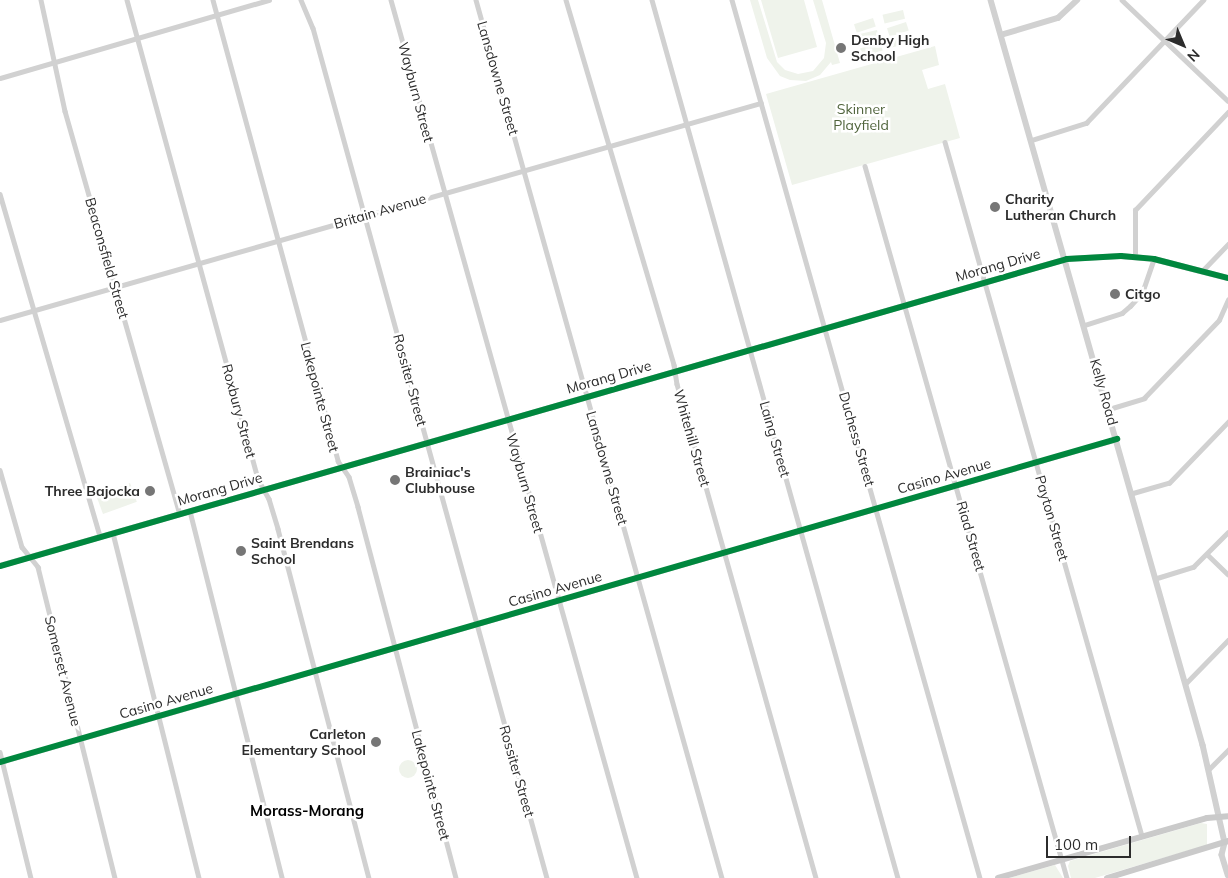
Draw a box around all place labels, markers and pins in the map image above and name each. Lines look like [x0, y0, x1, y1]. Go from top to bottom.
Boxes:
place label: Denby High School [851, 32, 929, 64]
marker: Denby High School [835, 42, 847, 54]
place label: Charity Lutheran Church [1005, 191, 1116, 223]
marker: Charity Lutheran Church [989, 201, 1001, 213]
place label: Citgo [1125, 286, 1160, 302]
marker: Citgo [1109, 288, 1121, 300]
place label: Brainiac's Clubhouse [405, 464, 475, 497]
marker: Brainiac's Clubhouse [389, 474, 401, 486]
place label: Three Bajocka [45, 483, 140, 499]
marker: Three Bajocka [144, 485, 156, 497]
place label: Saint Brendans School [251, 535, 354, 568]
marker: Saint Brendans School [235, 545, 247, 557]
place label: Carleton Elementary School [242, 726, 366, 759]
marker: Carleton Elementary School [370, 736, 382, 748]

